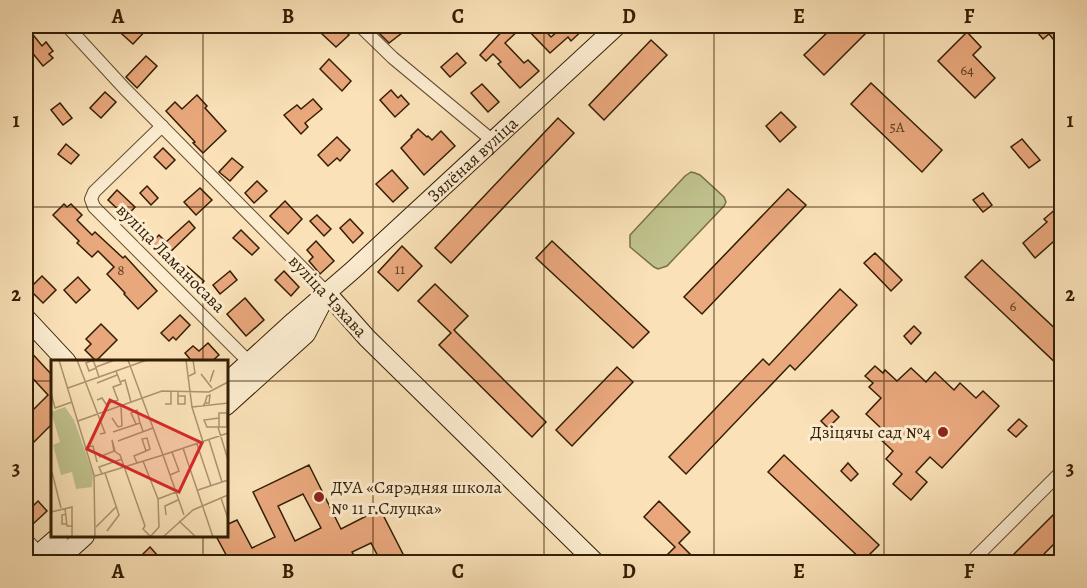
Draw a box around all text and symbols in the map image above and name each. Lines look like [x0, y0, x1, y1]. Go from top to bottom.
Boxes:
text: A [111, 3, 125, 30]
text: B [282, 3, 294, 30]
text: C [452, 3, 464, 30]
text: D [622, 3, 636, 30]
text: E [793, 3, 805, 30]
text: F [964, 3, 975, 30]
house number: 64 [960, 60, 974, 80]
text: 1 [12, 107, 20, 134]
text: 1 [1066, 107, 1074, 134]
street label: Зялёная вуліца [422, 111, 524, 207]
house number: 5А [889, 117, 905, 137]
street label: вуліца Ламаносава [111, 198, 231, 318]
street label: вуліца Чэхава [283, 249, 373, 343]
house number: 11 [395, 259, 405, 279]
house number: 8 [117, 260, 125, 280]
text: 2 [11, 281, 21, 308]
text: 2 [1065, 281, 1075, 308]
house number: 6 [1010, 296, 1017, 316]
inset map [51, 360, 228, 537]
place label: Дзіцячы сад №4 [810, 420, 931, 444]
marker: Дзіцячы сад №4 [936, 425, 950, 439]
text: 3 [12, 455, 20, 482]
text: 3 [1066, 455, 1074, 482]
place label: ДУА «Сярэдняя школа № 11 г.Слуцка» [331, 475, 503, 520]
marker: ДУА «Сярэдняя школа № 11 г.Слуцка» [312, 490, 326, 504]
text: A [111, 558, 125, 585]
text: B [282, 558, 294, 585]
text: C [452, 558, 464, 585]
text: D [622, 558, 636, 585]
text: E [793, 558, 805, 585]
text: F [964, 558, 975, 585]

